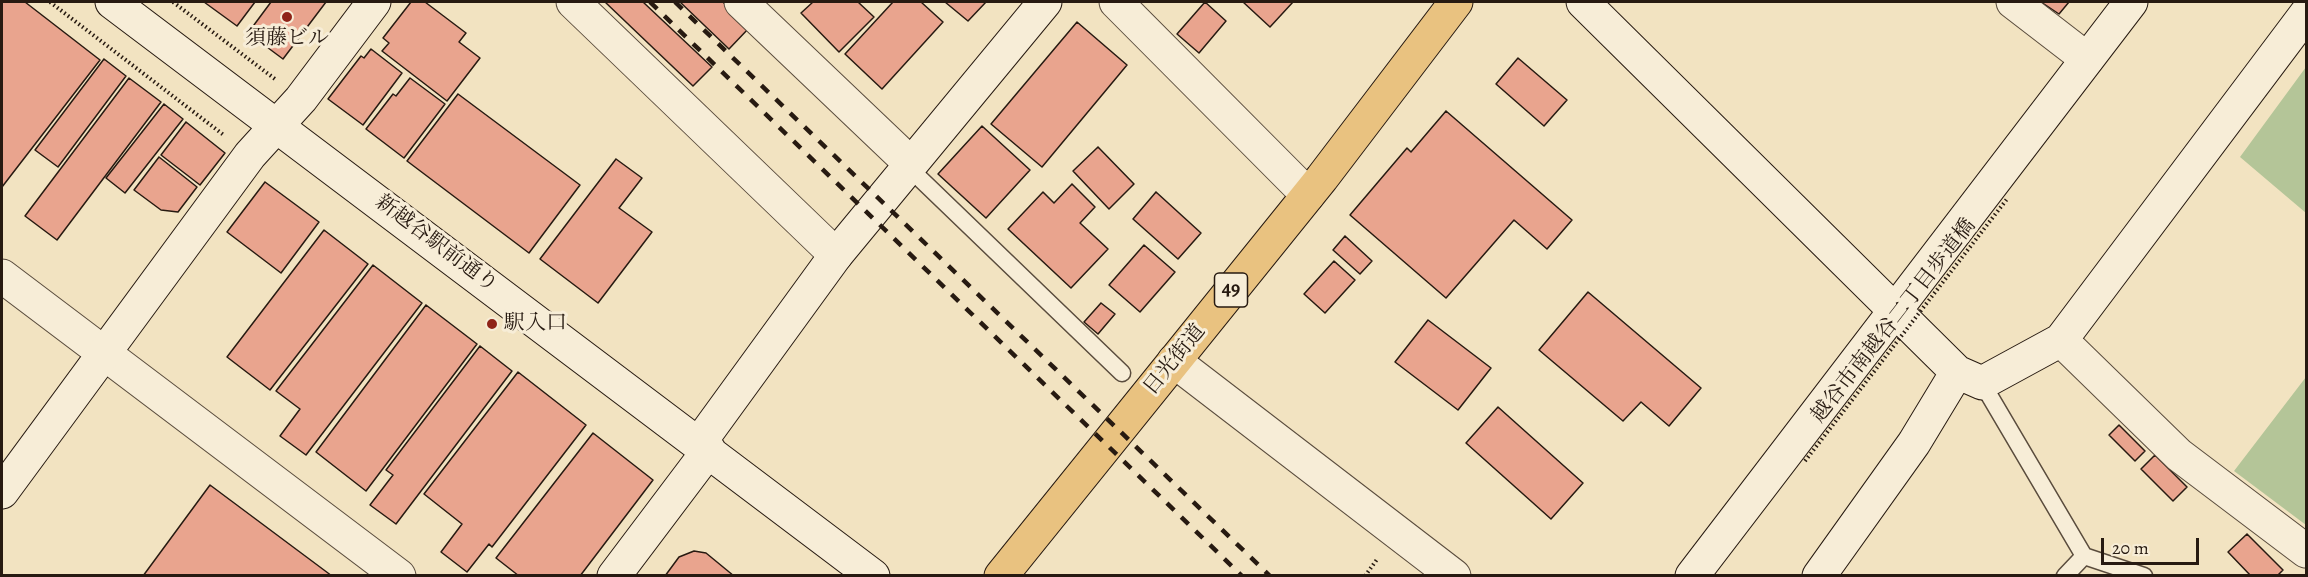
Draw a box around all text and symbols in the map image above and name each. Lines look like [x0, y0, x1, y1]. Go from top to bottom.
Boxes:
marker: 須藤ビル [280, 10, 294, 24]
place label: 須藤ビル [245, 26, 329, 52]
street label: 新越谷駅前通り [370, 190, 502, 298]
street label: 越谷市南越谷二丁目歩道橋 [1806, 214, 1982, 428]
road number: 49 [1214, 273, 1248, 307]
place label: 駅入口 [504, 311, 567, 337]
marker: 駅入口 [485, 317, 499, 331]
street label: 日光街道 [1139, 319, 1211, 401]
scale bar [2104, 526, 2202, 564]
text: 20 m [2112, 536, 2149, 560]

